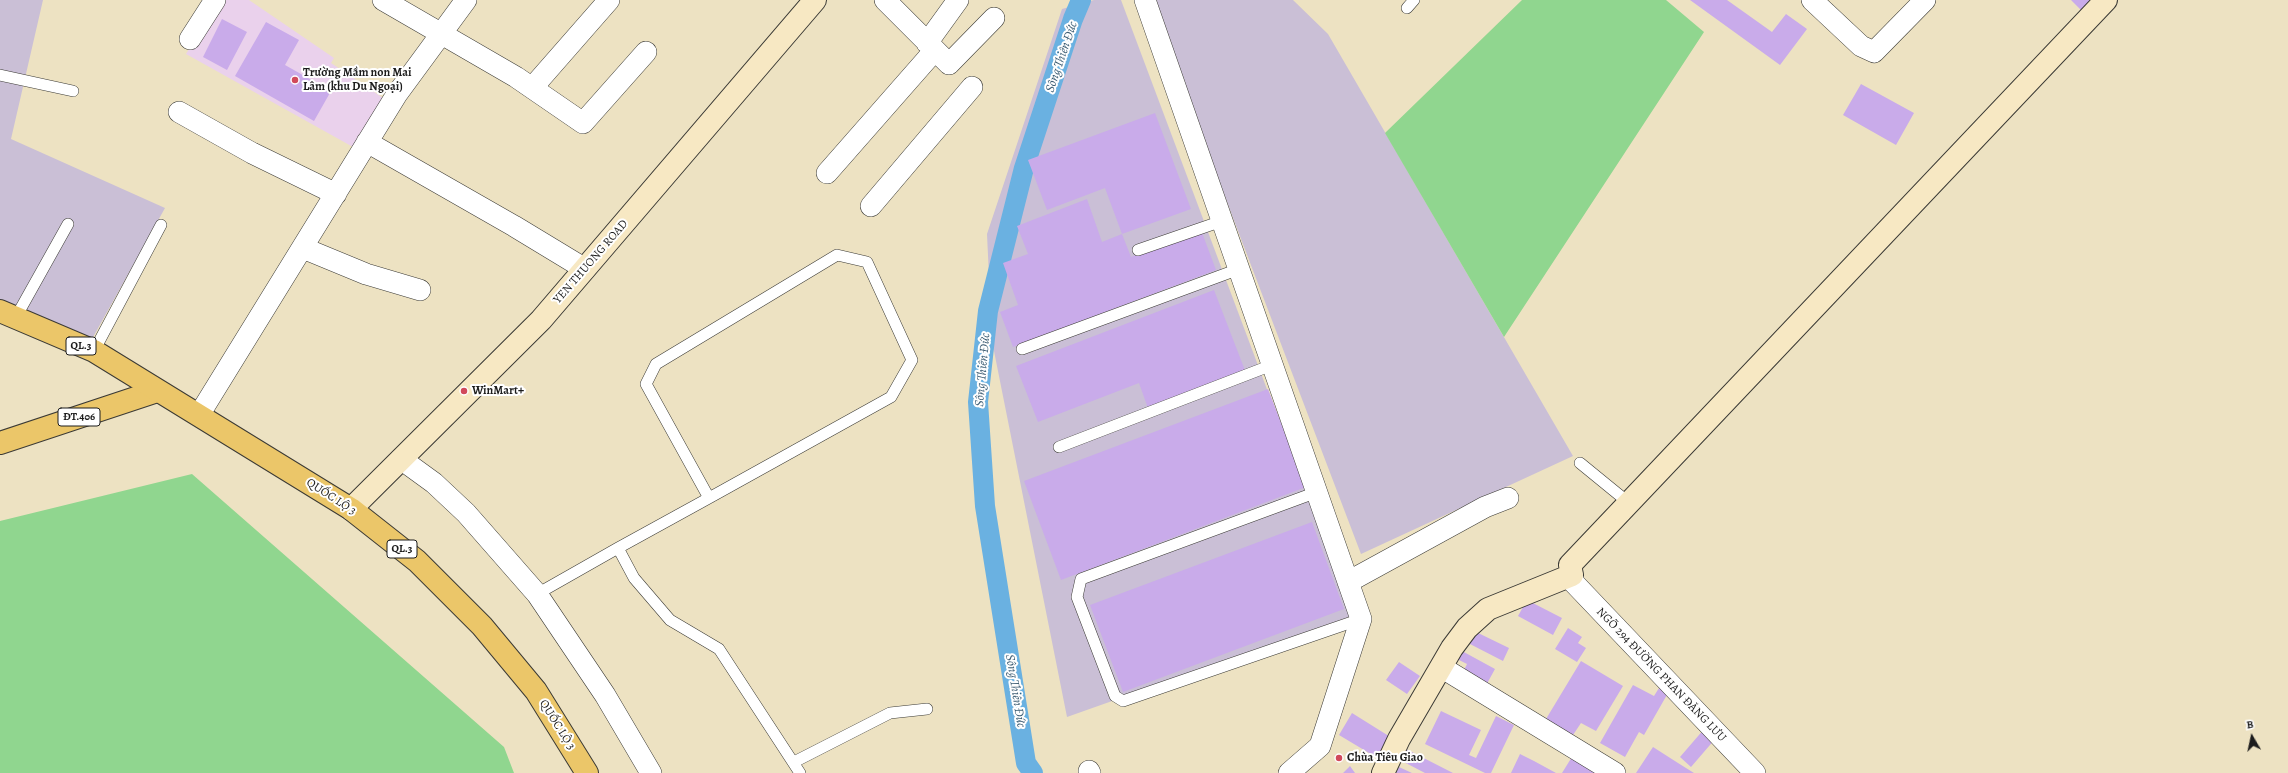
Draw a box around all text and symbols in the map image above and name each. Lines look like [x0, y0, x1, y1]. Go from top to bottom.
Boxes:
water label: Sông Thiên Đức [1043, 20, 1081, 94]
place label: Trường Mầm non Mai Lâm (khu Du Ngoại) [303, 66, 412, 94]
marker: Trường Mầm non Mai Lâm (khu Du Ngoại) [290, 75, 300, 85]
street label: YEN THUONG ROAD [551, 217, 631, 307]
water label: Sông Thiên Đức [972, 333, 994, 407]
road number: QL.3 [66, 337, 96, 355]
place label: WinMart+ [472, 384, 524, 398]
marker: WinMart+ [459, 386, 469, 396]
road number: ĐT.406 [58, 408, 100, 426]
street label: QUỐC LỘ 3 [303, 476, 359, 518]
road number: QL.3 [387, 540, 417, 558]
street label: NGÕ 294 ĐƯỜNG PHAN ĐĂNG LƯU [1593, 605, 1729, 745]
water label: Sông Thiên Đức [1002, 653, 1028, 729]
street label: QUỐC LỘ 3 [536, 697, 578, 753]
north arrow [2232, 717, 2272, 757]
text: B [2245, 717, 2255, 733]
place label: Chùa Tiêu Giao [1347, 751, 1423, 765]
marker: Chùa Tiêu Giao [1334, 753, 1344, 763]

